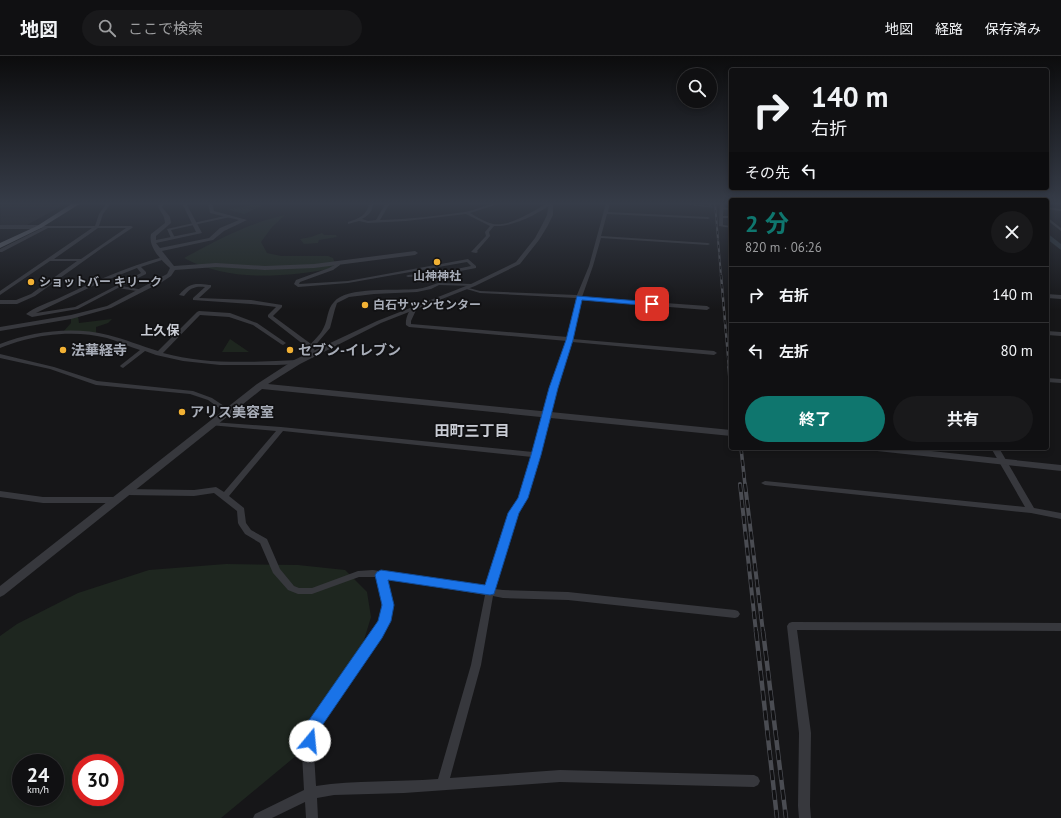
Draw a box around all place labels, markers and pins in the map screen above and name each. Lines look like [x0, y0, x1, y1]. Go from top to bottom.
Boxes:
marker: 山神神社 [432, 257, 442, 267]
place label: 山神神社 [413, 268, 461, 283]
place label: ショットバー キリーク [39, 274, 162, 289]
marker: ショットバー キリーク [26, 277, 36, 287]
pin [635, 287, 669, 321]
place label: 白石サッシセンター [373, 297, 481, 312]
marker: 白石サッシセンター [360, 300, 370, 310]
place label: 法華経寺 [71, 341, 127, 359]
place label: セブン-イレブン [298, 341, 401, 359]
marker: 法華経寺 [58, 345, 68, 355]
marker: セブン-イレブン [285, 345, 295, 355]
place label: アリス美容室 [190, 403, 274, 421]
marker: アリス美容室 [177, 407, 187, 417]

